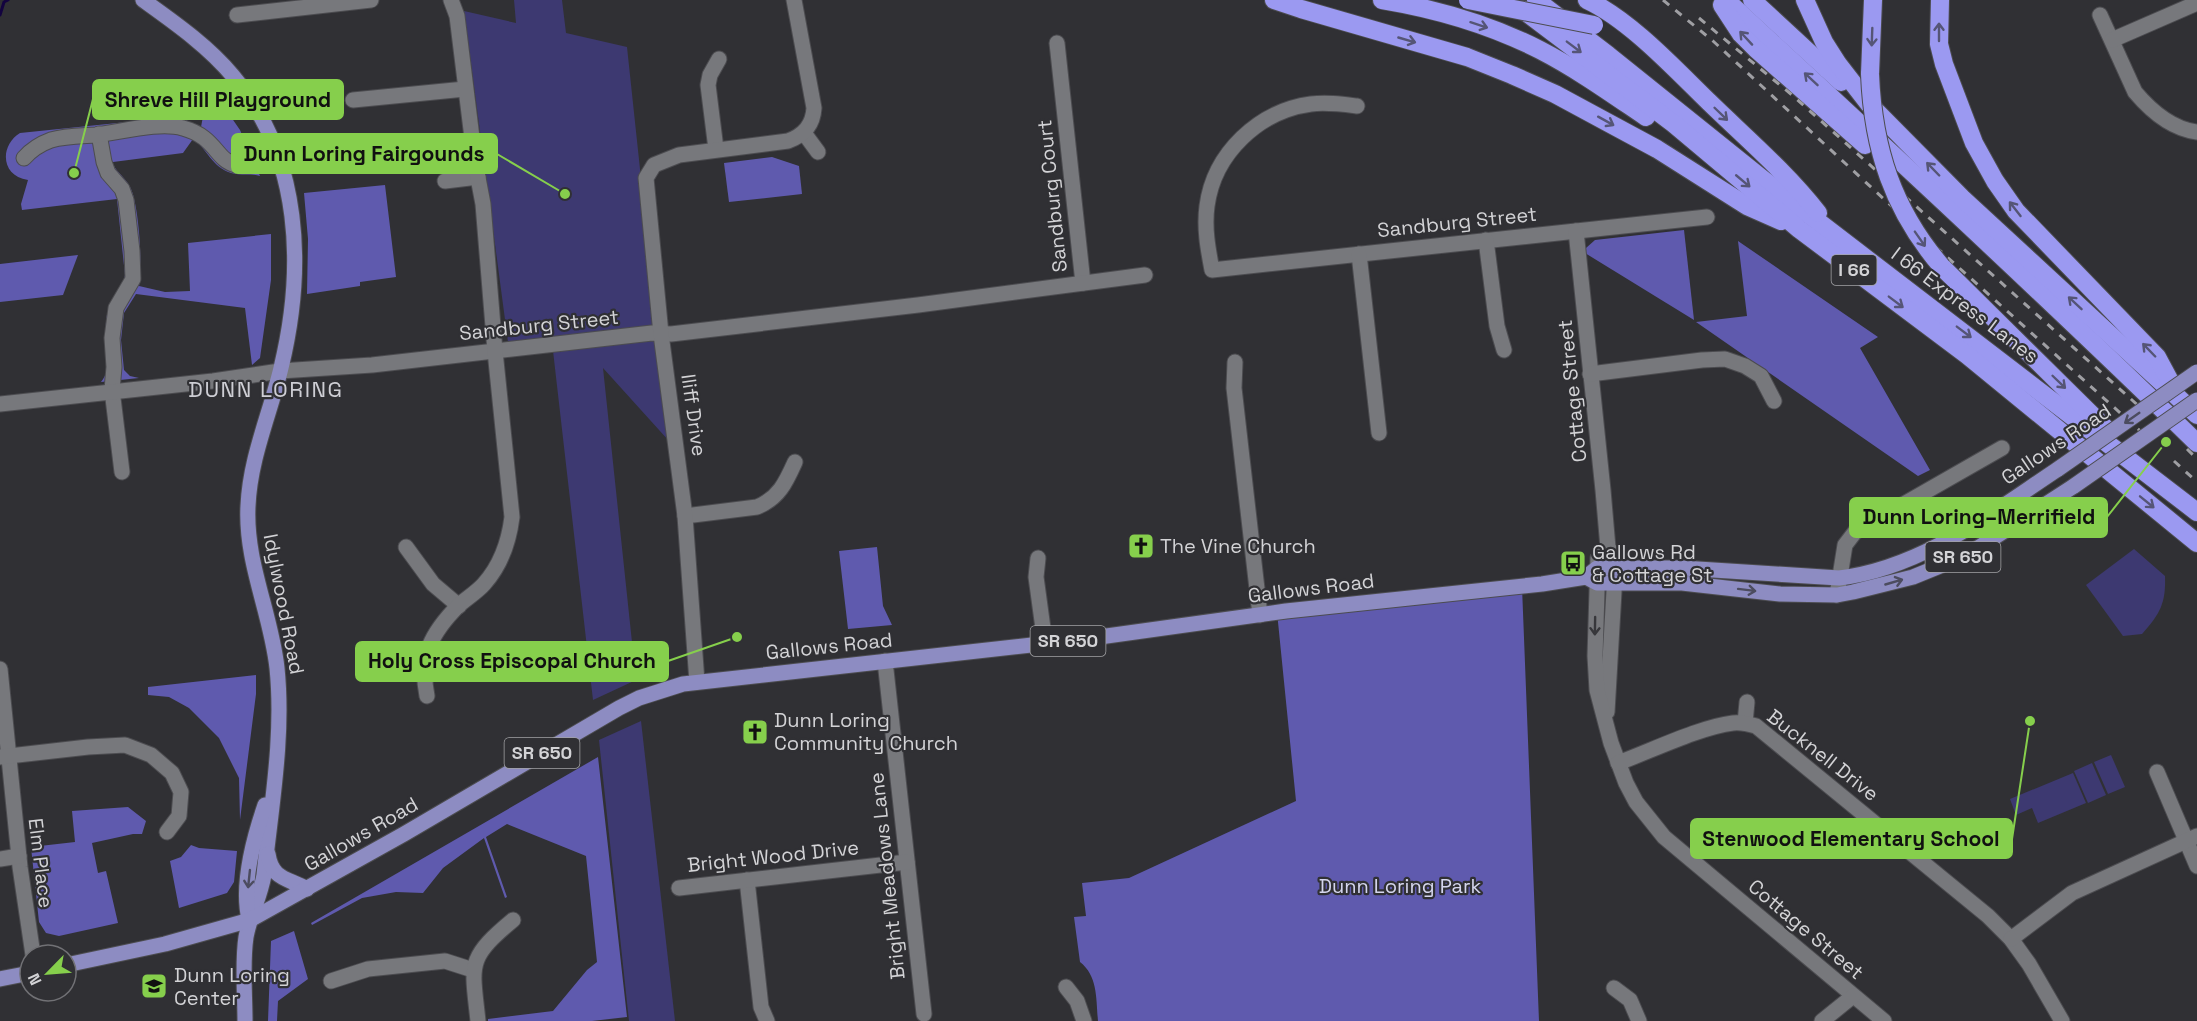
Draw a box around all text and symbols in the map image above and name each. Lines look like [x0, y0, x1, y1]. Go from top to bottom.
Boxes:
one-way arrow [1469, 20, 1488, 31]
one-way arrow [1933, 22, 1945, 42]
one-way arrow [1866, 27, 1877, 47]
one-way arrow [1739, 31, 1753, 46]
one-way arrow [1397, 35, 1416, 46]
one-way arrow [1565, 41, 1581, 54]
one-way arrow [1804, 72, 1819, 86]
callout: Shreve Hill Playground [93, 80, 343, 119]
text: Shreve Hill Playground [105, 86, 331, 113]
one-way arrow [1713, 106, 1728, 121]
one-way arrow [1597, 115, 1614, 127]
street label: Sandburg Court [1031, 118, 1073, 274]
callout: Dunn Loring Fairgounds [232, 134, 497, 173]
text: Dunn Loring Fairgounds [243, 140, 485, 167]
one-way arrow [1926, 162, 1941, 177]
one-way arrow [1735, 175, 1751, 188]
street label: Sandburg Street [1376, 201, 1538, 243]
one-way arrow [2009, 201, 2022, 217]
one-way arrow [1914, 230, 1926, 247]
street label: I 66 Express Lanes [1886, 241, 2044, 369]
road number: I 66 [1832, 255, 1876, 285]
one-way arrow [1888, 296, 1904, 308]
one-way arrow [2068, 296, 2083, 310]
street label: Sandburg Street [458, 304, 620, 346]
street label: Cottage Street [1552, 319, 1592, 463]
one-way arrow [1956, 326, 1972, 339]
one-way arrow [2142, 342, 2157, 357]
street label: Iliff Drive [675, 372, 713, 458]
district label: DUNN LORING [188, 375, 344, 403]
one-way arrow [2051, 375, 2066, 390]
street label: Gallows Road [1996, 398, 2116, 490]
one-way arrow [2124, 412, 2140, 424]
one-way arrow [2139, 496, 2155, 509]
callout: Dunn Loring–Merrifield [1850, 498, 2107, 537]
text: Dunn Loring–Merrifield [1863, 503, 2095, 530]
church icon: The Vine Church [1126, 531, 1156, 561]
street label: Idylwood Road [258, 532, 310, 676]
place label: The Vine Church [1160, 533, 1316, 559]
place label: Gallows Rd & Cottage St [1592, 539, 1713, 588]
road number: SR 650 [1926, 542, 2000, 572]
bus stop icon: Gallows Rd & Cottage St [1558, 548, 1588, 578]
street label: Gallows Road [1246, 567, 1376, 609]
one-way arrow [1884, 576, 1903, 587]
one-way arrow [1737, 585, 1757, 596]
one-way arrow [1589, 616, 1601, 636]
street label: Gallows Road [764, 626, 894, 666]
road number: SR 650 [1030, 626, 1106, 656]
callout: Holy Cross Episcopal Church [356, 642, 668, 681]
text: Holy Cross Episcopal Church [368, 647, 656, 674]
street label: Bucknell Drive [1762, 703, 1884, 807]
place label: Dunn Loring Community Church [774, 707, 958, 756]
church icon: Dunn Loring Community Church [740, 717, 770, 747]
road number: SR 650 [504, 738, 580, 768]
street label: Bright Meadows Lane [863, 771, 911, 981]
street label: Gallows Road [299, 791, 423, 877]
street label: Elm Place [23, 817, 59, 909]
callout: Stenwood Elementary School [1691, 819, 2012, 858]
text: Stenwood Elementary School [1702, 825, 2000, 852]
street label: Bright Wood Drive [686, 834, 860, 878]
one-way arrow [243, 869, 254, 889]
park label: Dunn Loring Park [1319, 873, 1482, 899]
street label: Cottage Street [1743, 873, 1869, 985]
north arrow [18, 943, 78, 1003]
place label: Dunn Loring Center [174, 962, 290, 1011]
text: N [23, 970, 47, 988]
school or university icon: Dunn Loring Center [139, 971, 169, 1001]

